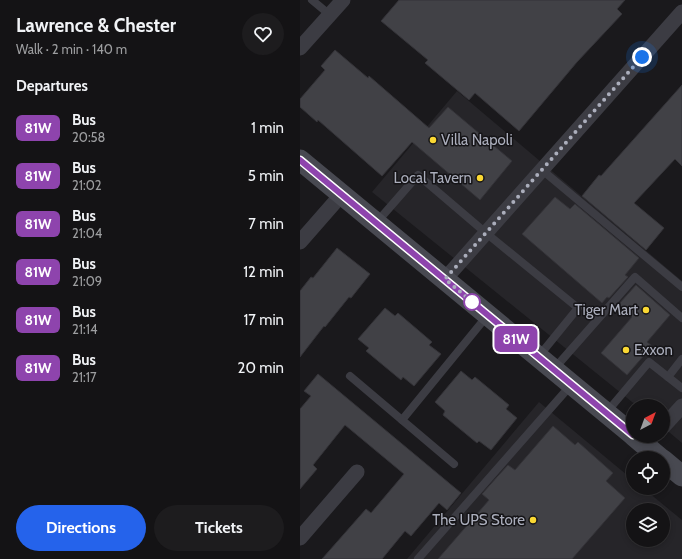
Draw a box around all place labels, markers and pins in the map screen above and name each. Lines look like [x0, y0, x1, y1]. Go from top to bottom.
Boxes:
place label: Villa Napoli [441, 131, 513, 149]
marker: Villa Napoli [428, 135, 438, 145]
place label: Local Tavern [393, 169, 472, 187]
marker: Local Tavern [475, 173, 485, 183]
unlabelled marker [463, 293, 481, 311]
place label: Tiger Mart [575, 301, 638, 319]
marker: Tiger Mart [641, 305, 651, 315]
place label: Exxon [634, 341, 673, 359]
marker: Exxon [621, 345, 631, 355]
place label: The UPS Store [432, 511, 525, 529]
marker: The UPS Store [528, 515, 538, 525]

